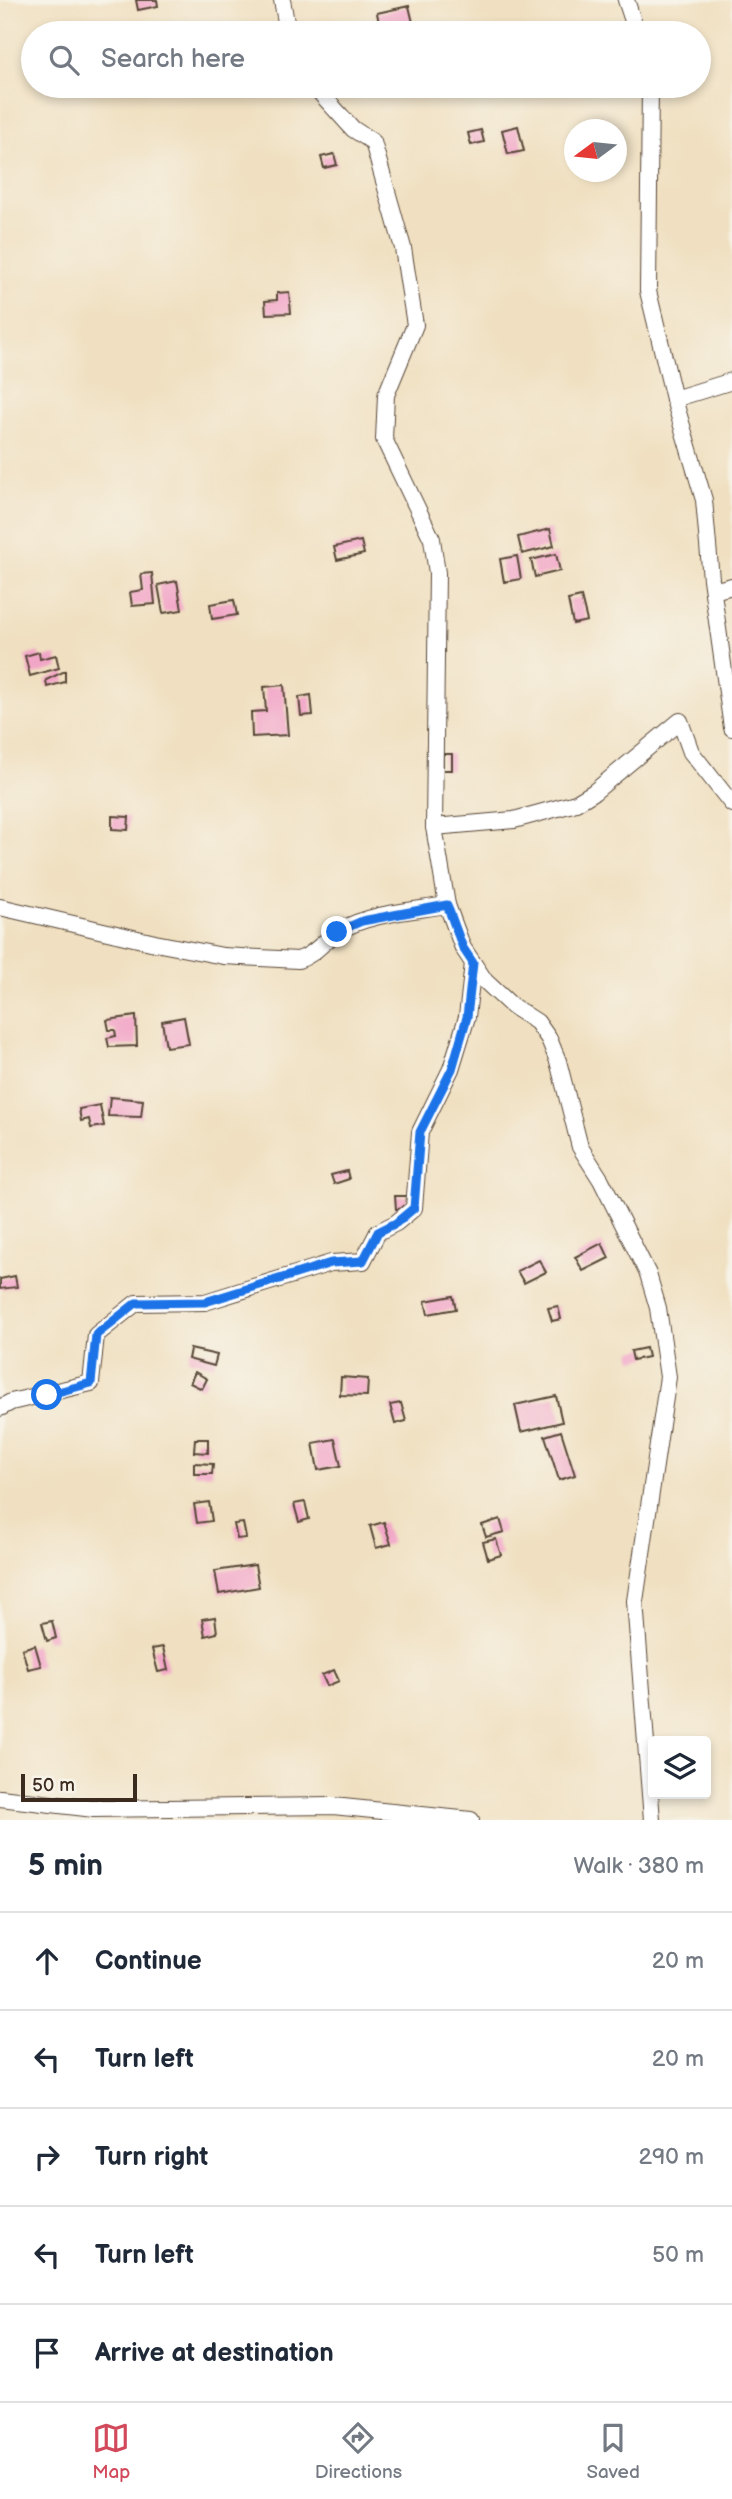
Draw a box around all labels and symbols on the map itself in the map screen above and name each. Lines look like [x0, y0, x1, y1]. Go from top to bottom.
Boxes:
north arrow [564, 119, 627, 182]
route end [321, 916, 352, 947]
route start [31, 1379, 62, 1410]
scale bar [21, 1771, 136, 1803]

